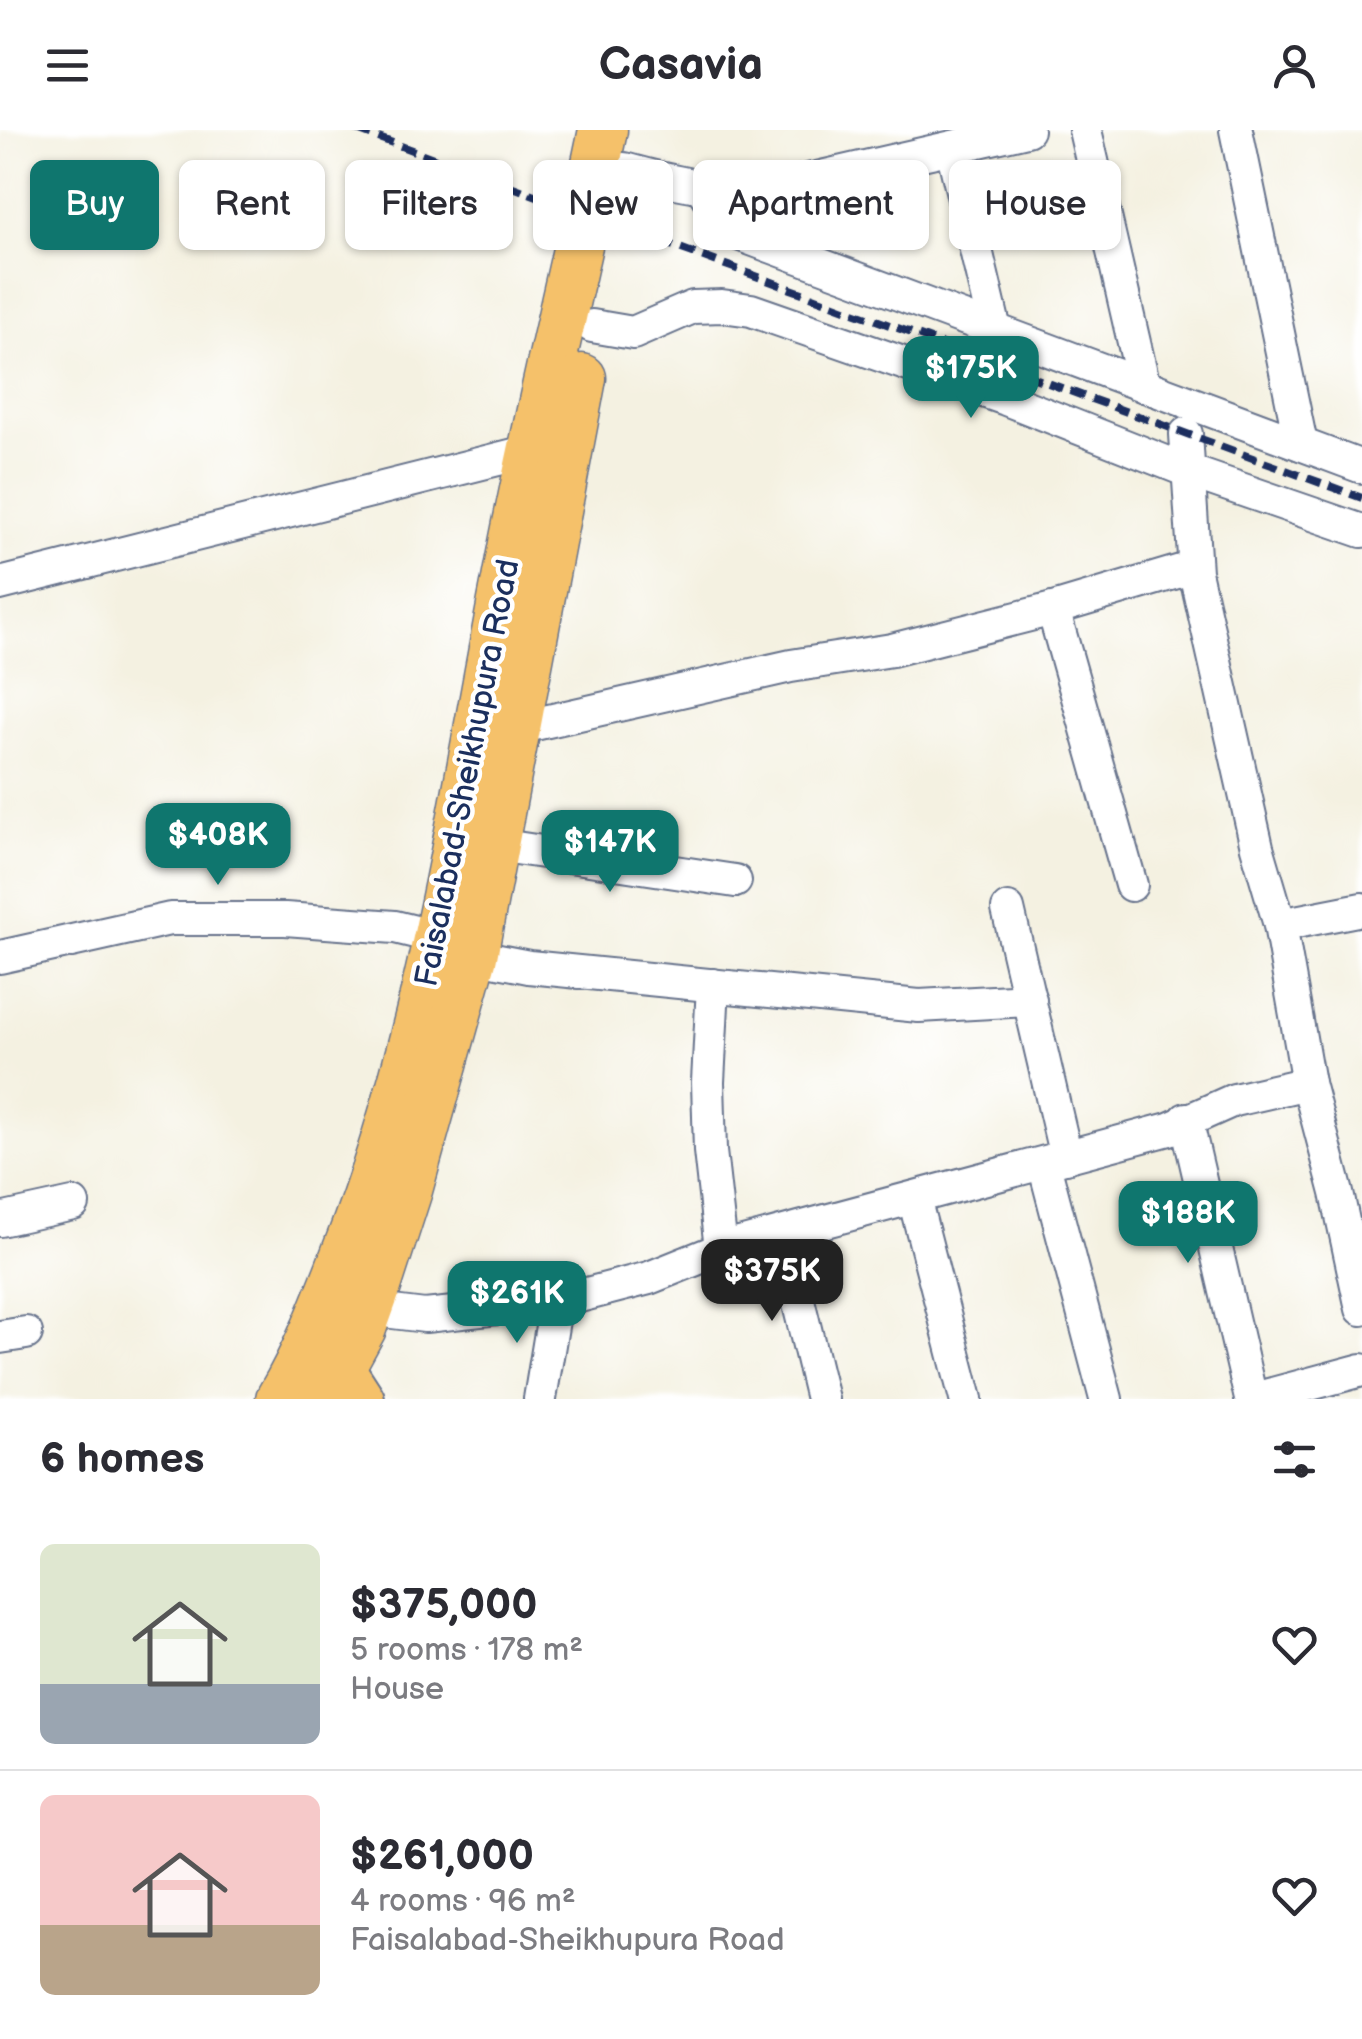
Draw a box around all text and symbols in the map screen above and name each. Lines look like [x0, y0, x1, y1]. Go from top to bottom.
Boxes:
icon: menu [40, 38, 95, 93]
text: Casavia [599, 38, 763, 93]
icon: person [1267, 38, 1322, 93]
chip: Buy [30, 160, 159, 250]
chip: Rent [179, 160, 325, 250]
chip: Filters [345, 160, 513, 250]
chip: New [533, 160, 673, 250]
chip: Apartment [693, 160, 929, 250]
chip: House [949, 160, 1121, 250]
pin: $175K [901, 336, 1041, 421]
text: $175K [925, 349, 1017, 388]
street label: Faisalabad-Sheikhupura Road [407, 556, 529, 990]
pin: $408K [148, 803, 288, 888]
pin: $147K [540, 810, 680, 895]
text: $408K [168, 816, 268, 855]
text: $147K [564, 823, 656, 862]
pin: $188K [1118, 1181, 1258, 1266]
text: $188K [1141, 1194, 1235, 1233]
pin: $375K [702, 1239, 842, 1324]
text: $375K [723, 1252, 821, 1291]
pin: $261K [447, 1261, 587, 1346]
text: $261K [470, 1274, 564, 1313]
icon: filters [1267, 1432, 1322, 1487]
text: 6 homes [40, 1434, 204, 1485]
text: $375,000 [350, 1580, 537, 1631]
icon: home [120, 1584, 240, 1704]
icon: heart [1267, 1617, 1322, 1672]
text: 5 rooms · 178 m² [350, 1631, 583, 1670]
text: House [350, 1670, 444, 1709]
text: $261,000 [350, 1831, 534, 1882]
icon: home [120, 1835, 240, 1955]
icon: heart [1267, 1868, 1322, 1923]
text: 4 rooms · 96 m² [350, 1882, 576, 1921]
text: Faisalabad-Sheikhupura Road [350, 1921, 785, 1960]

